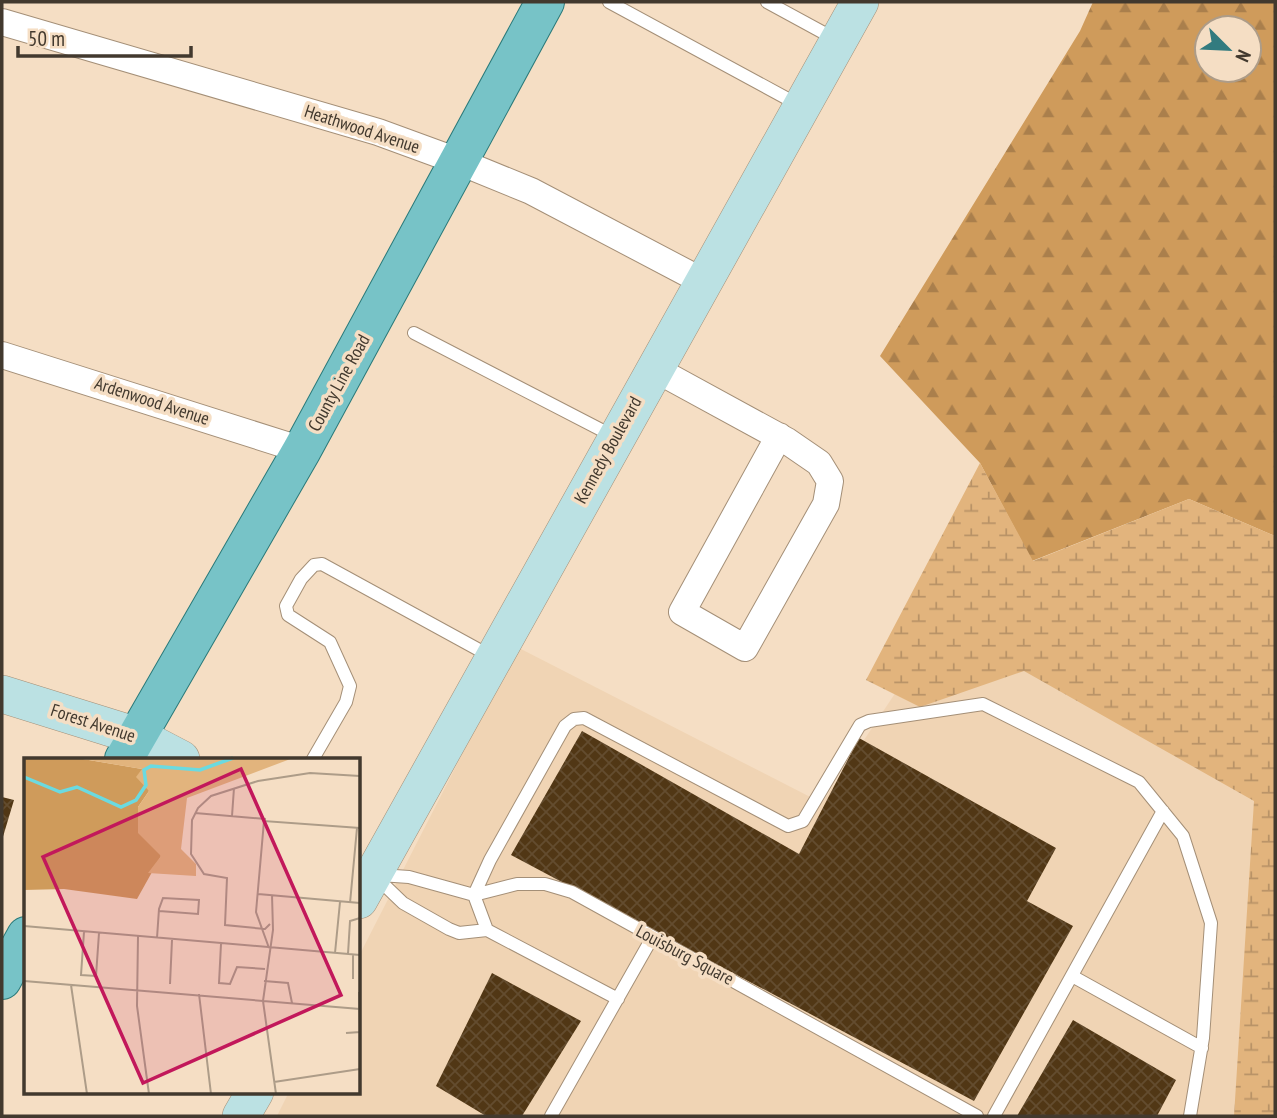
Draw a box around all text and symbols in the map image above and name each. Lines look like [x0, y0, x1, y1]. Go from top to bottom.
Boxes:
scale bar [18, 14, 191, 58]
north arrow [1193, 14, 1263, 84]
text: 50 m [28, 25, 65, 52]
text: N [1230, 46, 1257, 65]
street label: Heathwood Avenue [302, 99, 423, 158]
street label: County Line Road [302, 330, 375, 435]
street label: Ardenwood Avenue [92, 371, 212, 430]
street label: Kennedy Boulevard [569, 392, 646, 507]
street label: Forest Avenue [48, 698, 138, 747]
inset map [24, 758, 360, 1094]
street label: Louisburg Square [632, 919, 738, 990]

